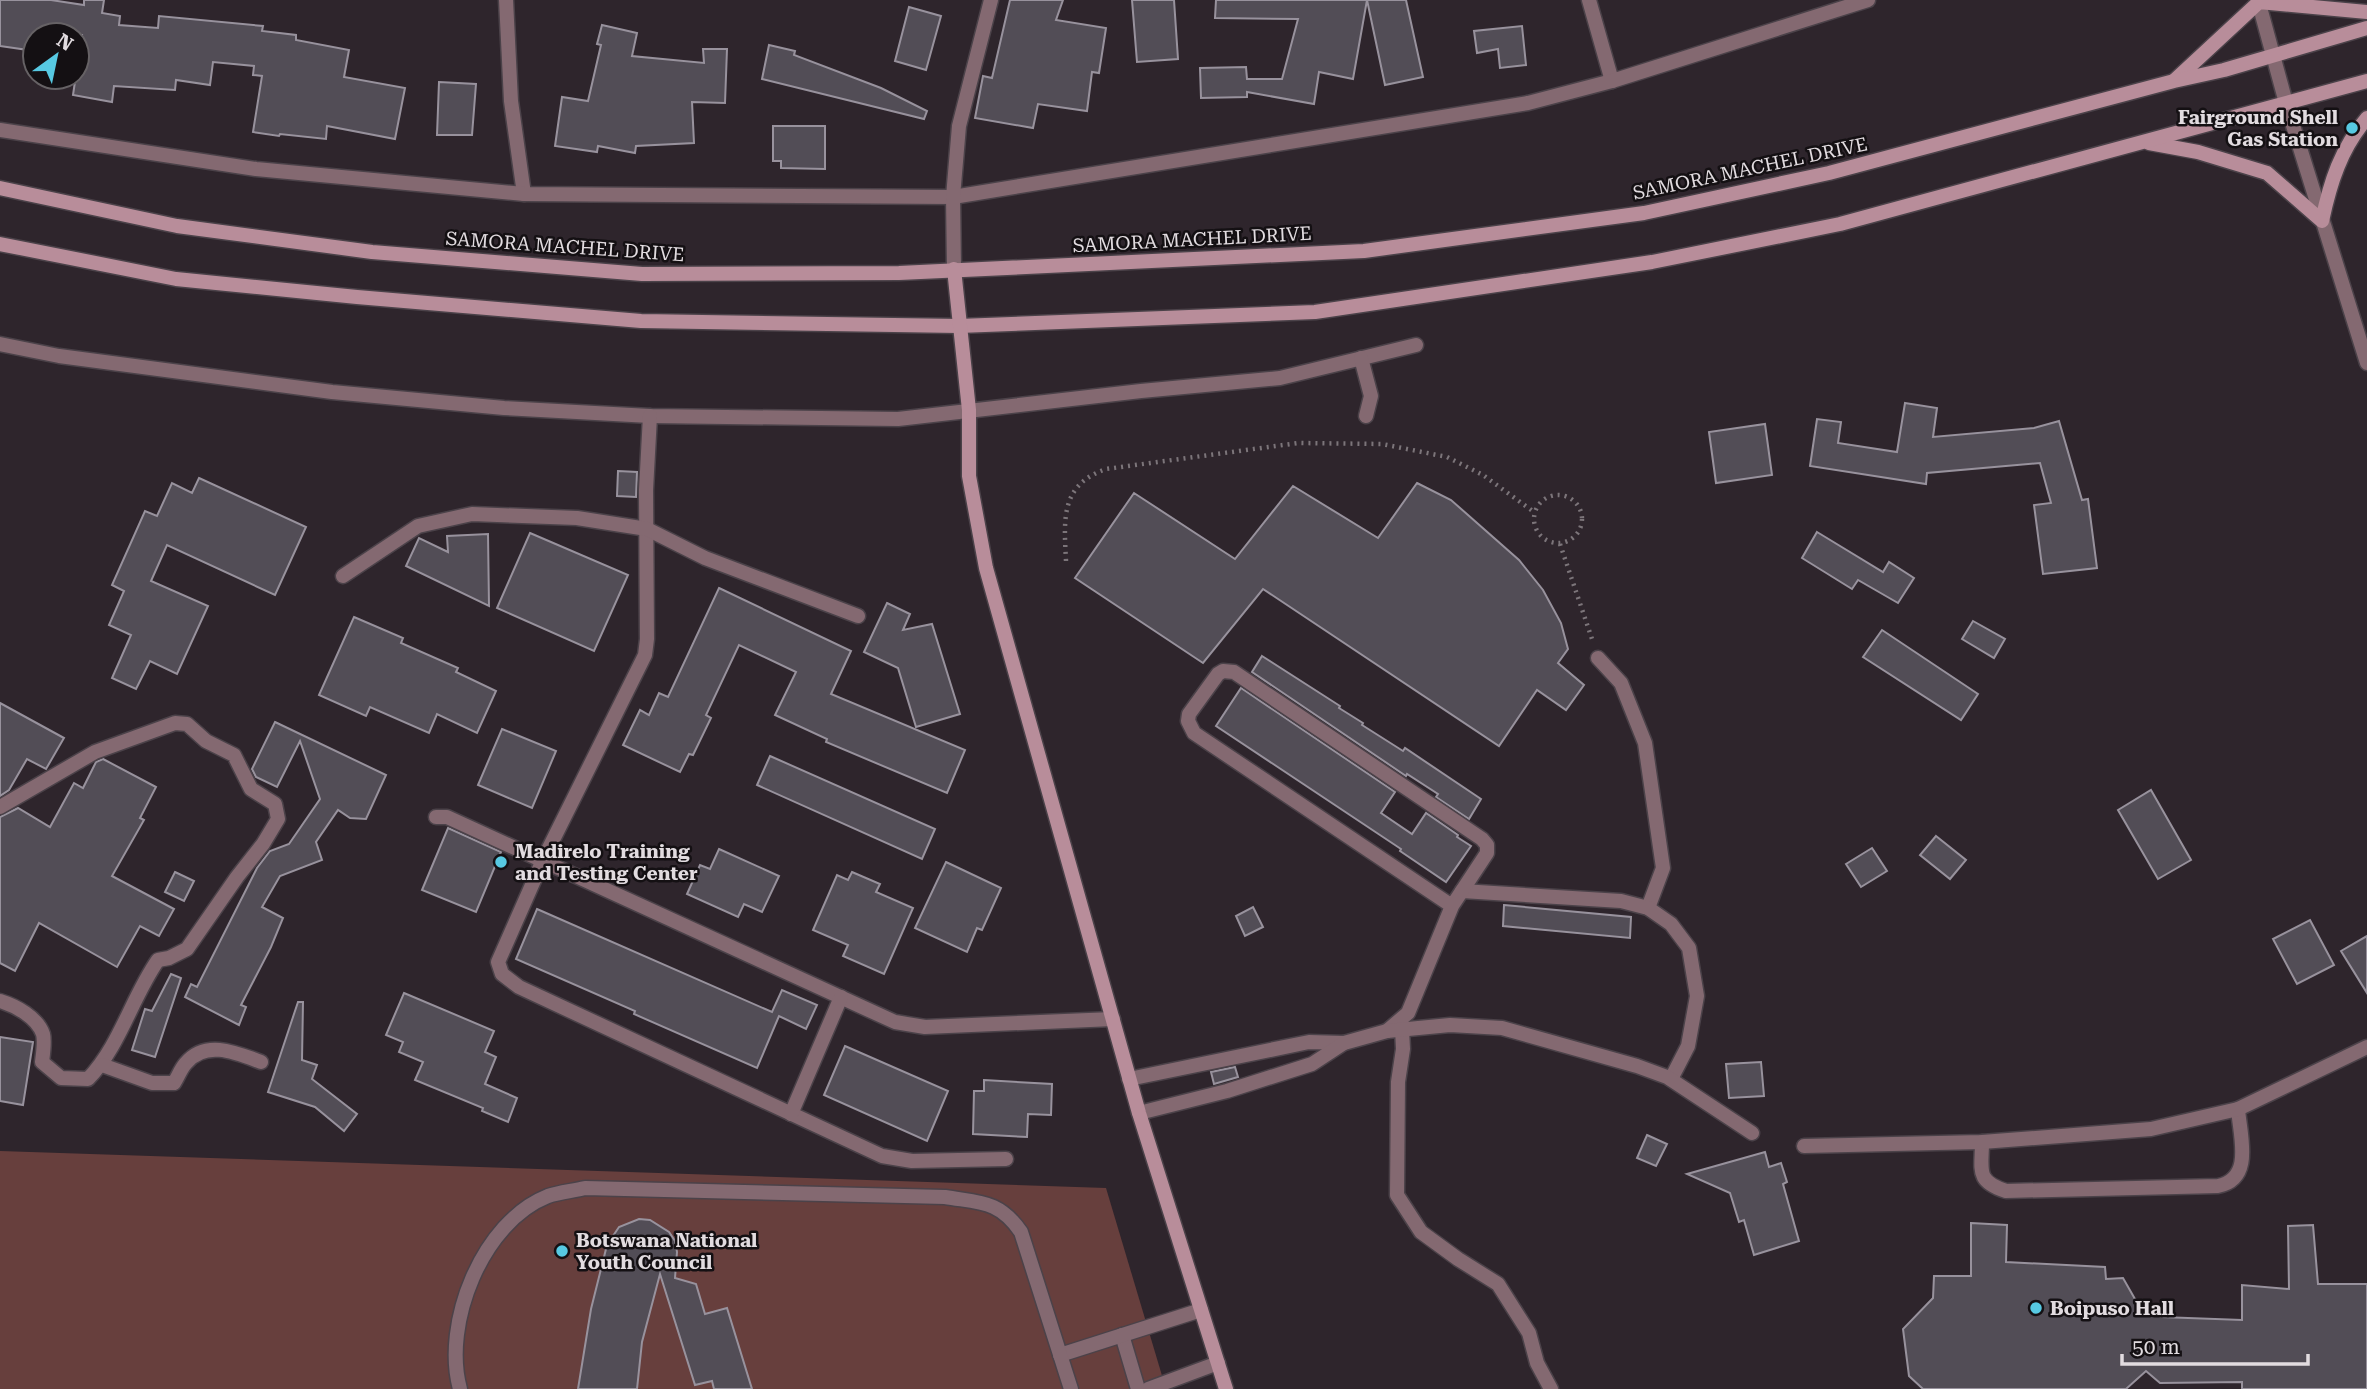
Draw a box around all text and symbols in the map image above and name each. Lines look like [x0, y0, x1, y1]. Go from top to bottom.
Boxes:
north arrow [21, 21, 91, 91]
text: N [53, 29, 78, 56]
place label: Fairground Shell Gas Station [2178, 106, 2338, 151]
marker: Fairground Shell Gas Station [2344, 120, 2360, 136]
street label: SAMORA MACHEL DRIVE [1631, 132, 1870, 205]
street label: SAMORA MACHEL DRIVE [1072, 222, 1312, 257]
street label: SAMORA MACHEL DRIVE [445, 227, 685, 266]
place label: Madirelo Training and Testing Center [515, 840, 698, 885]
marker: Madirelo Training and Testing Center [493, 854, 509, 870]
place label: Botswana National Youth Council [576, 1229, 757, 1274]
marker: Botswana National Youth Council [554, 1243, 570, 1259]
place label: Boipuso Hall [2050, 1297, 2174, 1320]
marker: Boipuso Hall [2028, 1300, 2044, 1316]
scale bar [2122, 1322, 2308, 1366]
text: 50 m [2132, 1335, 2180, 1359]

